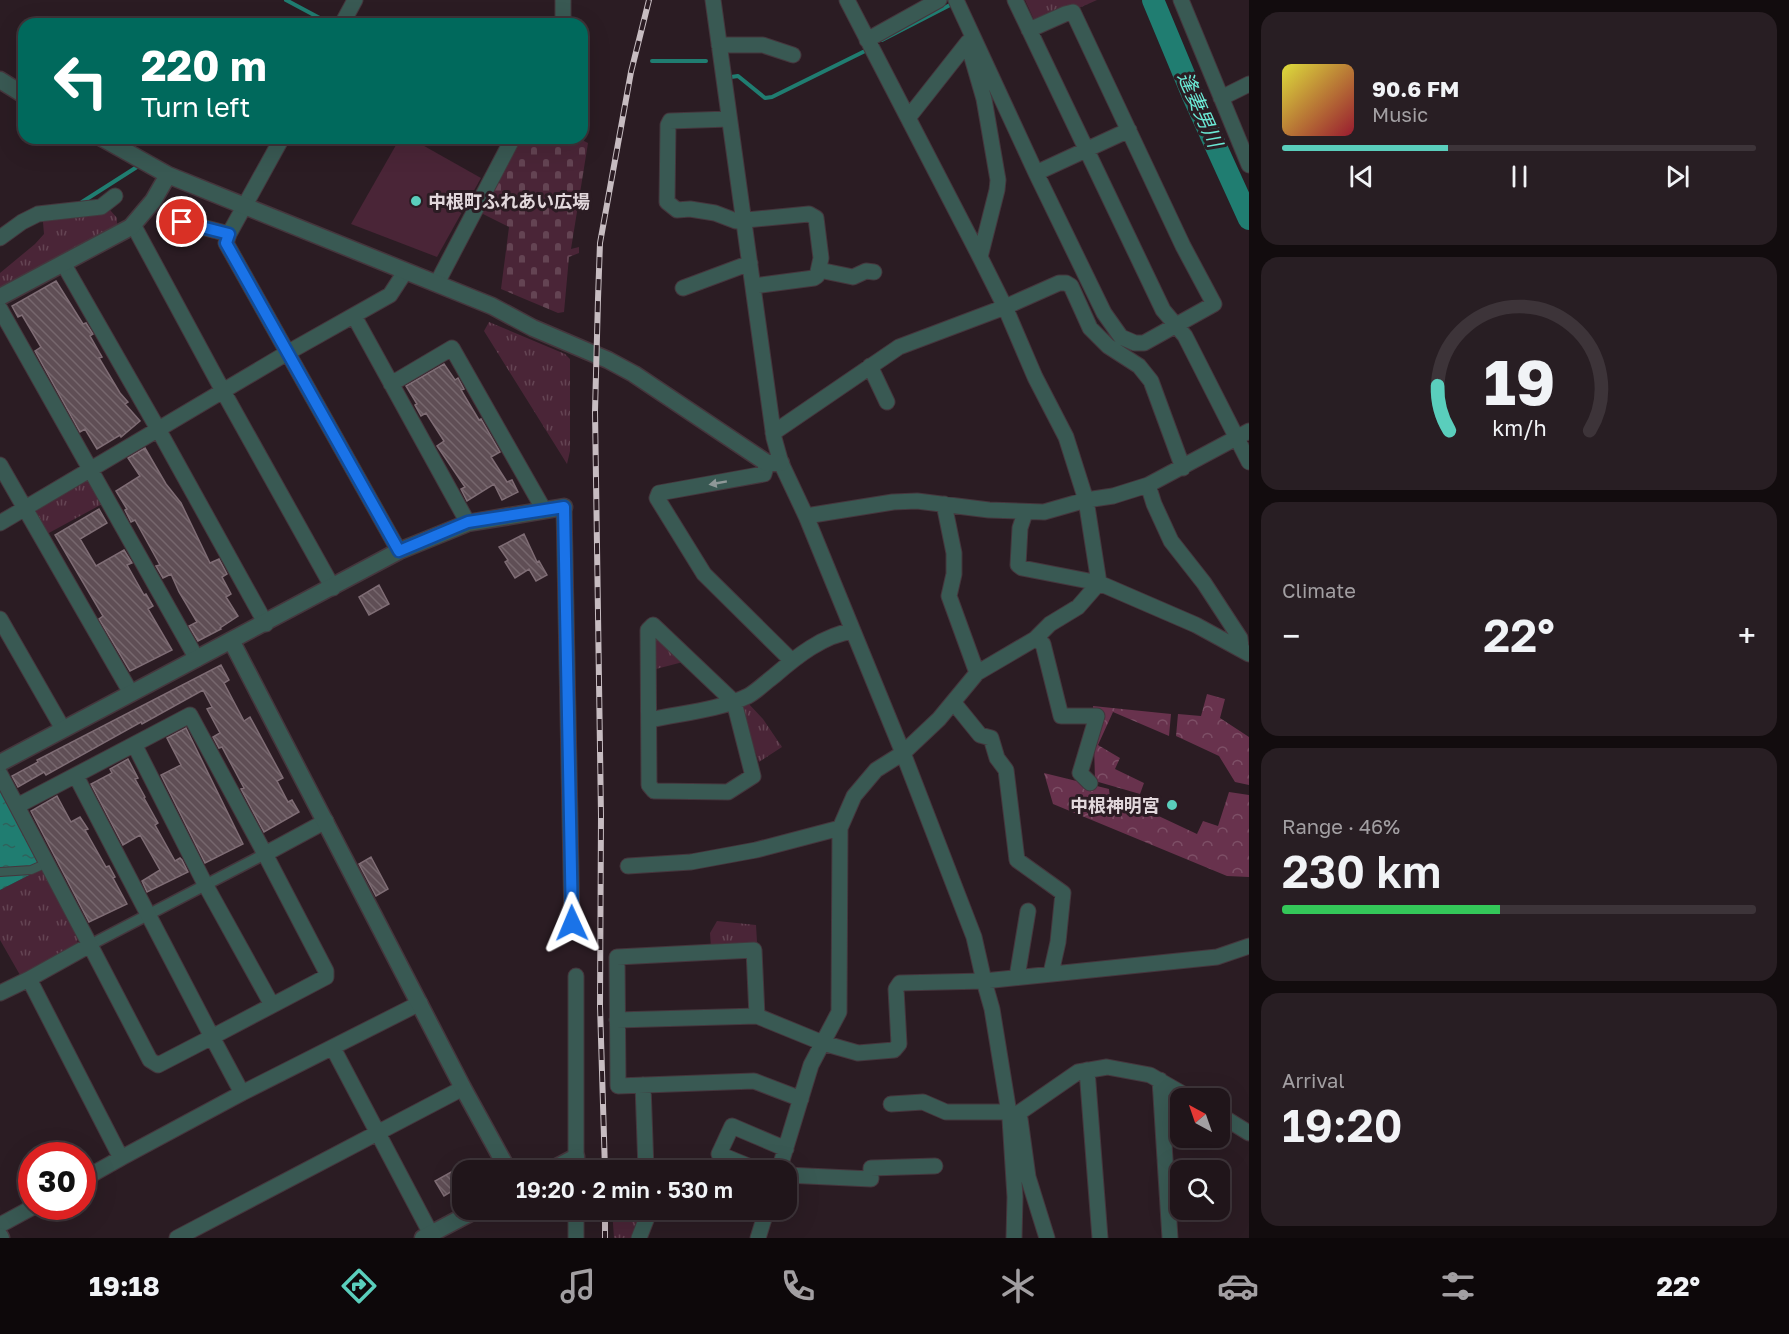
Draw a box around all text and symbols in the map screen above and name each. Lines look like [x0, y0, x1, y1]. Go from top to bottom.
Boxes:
text: 220 m [141, 40, 267, 90]
icon: left [42, 42, 120, 120]
water label: 逢妻男川 [1174, 68, 1229, 152]
text: 90.6 FM [1372, 75, 1459, 102]
text: Turn left [141, 91, 250, 123]
text: Music [1372, 102, 1428, 126]
icon: previous [1345, 160, 1378, 193]
icon: pause [1503, 160, 1536, 193]
icon: next [1661, 160, 1694, 193]
place label: 中根町ふれあい広場 [428, 190, 590, 212]
marker: 中根町ふれあい広場 [409, 194, 423, 208]
pin [156, 196, 207, 247]
icon: arrive [165, 205, 198, 238]
text: 19 [1483, 344, 1555, 419]
text: km/h [1492, 415, 1546, 441]
one-way arrow [708, 479, 727, 488]
text: Climate [1282, 578, 1356, 602]
text: 22° [1483, 608, 1555, 662]
text: − [1282, 616, 1300, 655]
text: + [1738, 616, 1756, 655]
place label: 中根神明宮 [1070, 794, 1160, 816]
marker: 中根神明宮 [1165, 798, 1179, 812]
text: Range · 46% [1282, 814, 1400, 838]
text: 230 km [1282, 844, 1441, 898]
position arrow [540, 891, 604, 955]
text: Arrival [1282, 1068, 1345, 1092]
north arrow [1170, 1088, 1230, 1148]
map controls [1170, 1088, 1230, 1220]
text: 19:20 [1282, 1098, 1402, 1152]
speed limit sign: 30 [18, 1142, 96, 1220]
button: search [1170, 1160, 1230, 1220]
text: 19:20 · 2 min · 530 m [516, 1176, 733, 1203]
icon: directions [338, 1265, 380, 1307]
icon: music [557, 1265, 599, 1307]
icon: phone [777, 1265, 819, 1307]
icon: climate [997, 1265, 1039, 1307]
icon: car [1217, 1265, 1259, 1307]
icon: filters [1437, 1265, 1479, 1307]
text: 19:18 [89, 1270, 160, 1302]
text: 22° [1657, 1270, 1700, 1302]

